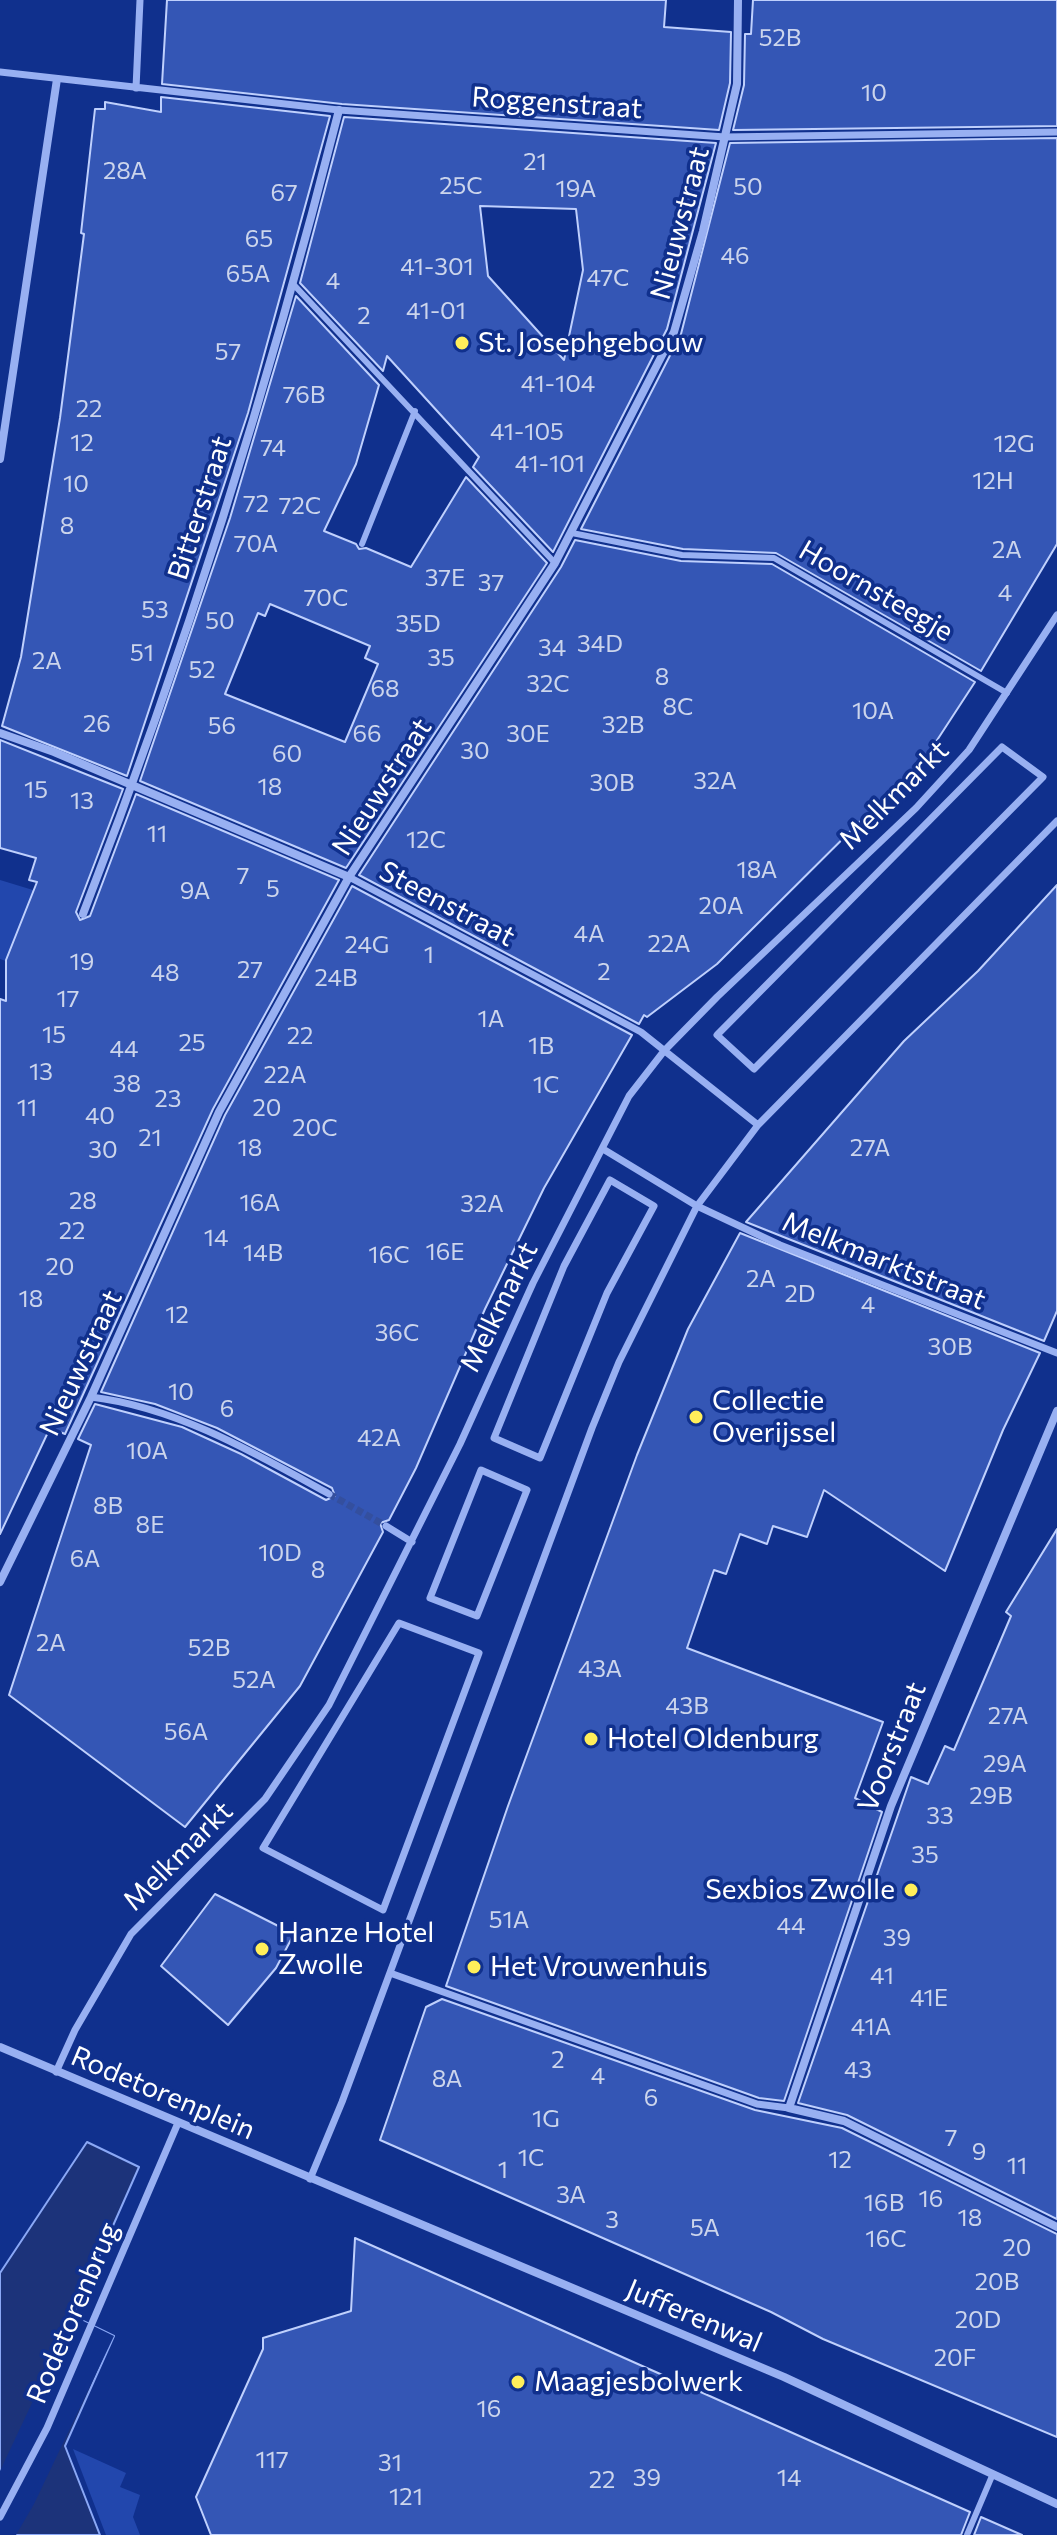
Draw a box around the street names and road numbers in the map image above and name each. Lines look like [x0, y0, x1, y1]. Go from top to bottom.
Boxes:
street label: Roggenstraat [470, 80, 644, 126]
street label: Nieuwstraat [643, 143, 717, 303]
street label: Bitterstraat [161, 432, 239, 584]
street label: Hoornsteegje [793, 533, 959, 649]
street label: Nieuwstraat [325, 712, 439, 862]
street label: Melkmarkt [832, 733, 956, 857]
street label: Steenstraat [373, 854, 521, 954]
street label: Melkmarktstraat [777, 1205, 991, 1317]
street label: Melkmarkt [453, 1236, 545, 1378]
street label: Nieuwstraat [33, 1285, 129, 1441]
street label: Voorstraat [851, 1677, 933, 1817]
street label: Melkmarkt [116, 1794, 240, 1918]
street label: Rodetorenplein [66, 2039, 260, 2147]
street label: Rodetorenbrug [20, 2217, 126, 2409]
street label: Jufferenwal [621, 2272, 767, 2360]

